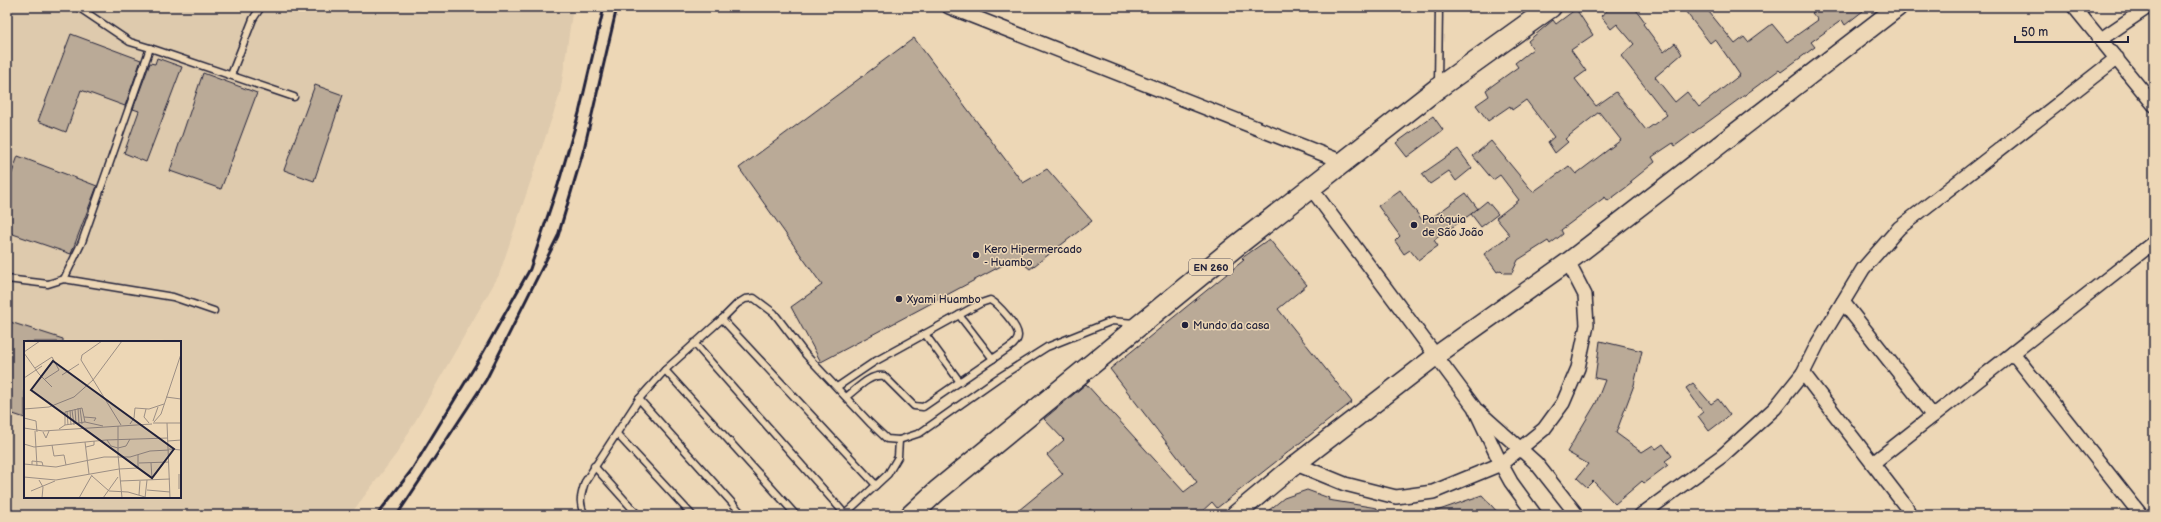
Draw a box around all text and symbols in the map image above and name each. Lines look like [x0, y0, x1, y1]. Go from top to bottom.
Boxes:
scale bar [2015, 18, 2128, 44]
text: 50 m [2021, 25, 2048, 40]
place label: Paróquia de São João [1422, 213, 1483, 239]
marker: Paróquia de São João [1409, 220, 1419, 230]
place label: Kero Hipermercado - Huambo [984, 243, 1082, 269]
marker: Kero Hipermercado - Huambo [971, 250, 981, 260]
road number: EN 260 [1189, 259, 1233, 275]
place label: Xyami Huambo [906, 293, 981, 306]
marker: Xyami Huambo [894, 294, 904, 304]
place label: Mundo da casa [1193, 319, 1270, 332]
marker: Mundo da casa [1180, 320, 1190, 330]
inset map [24, 341, 181, 498]

